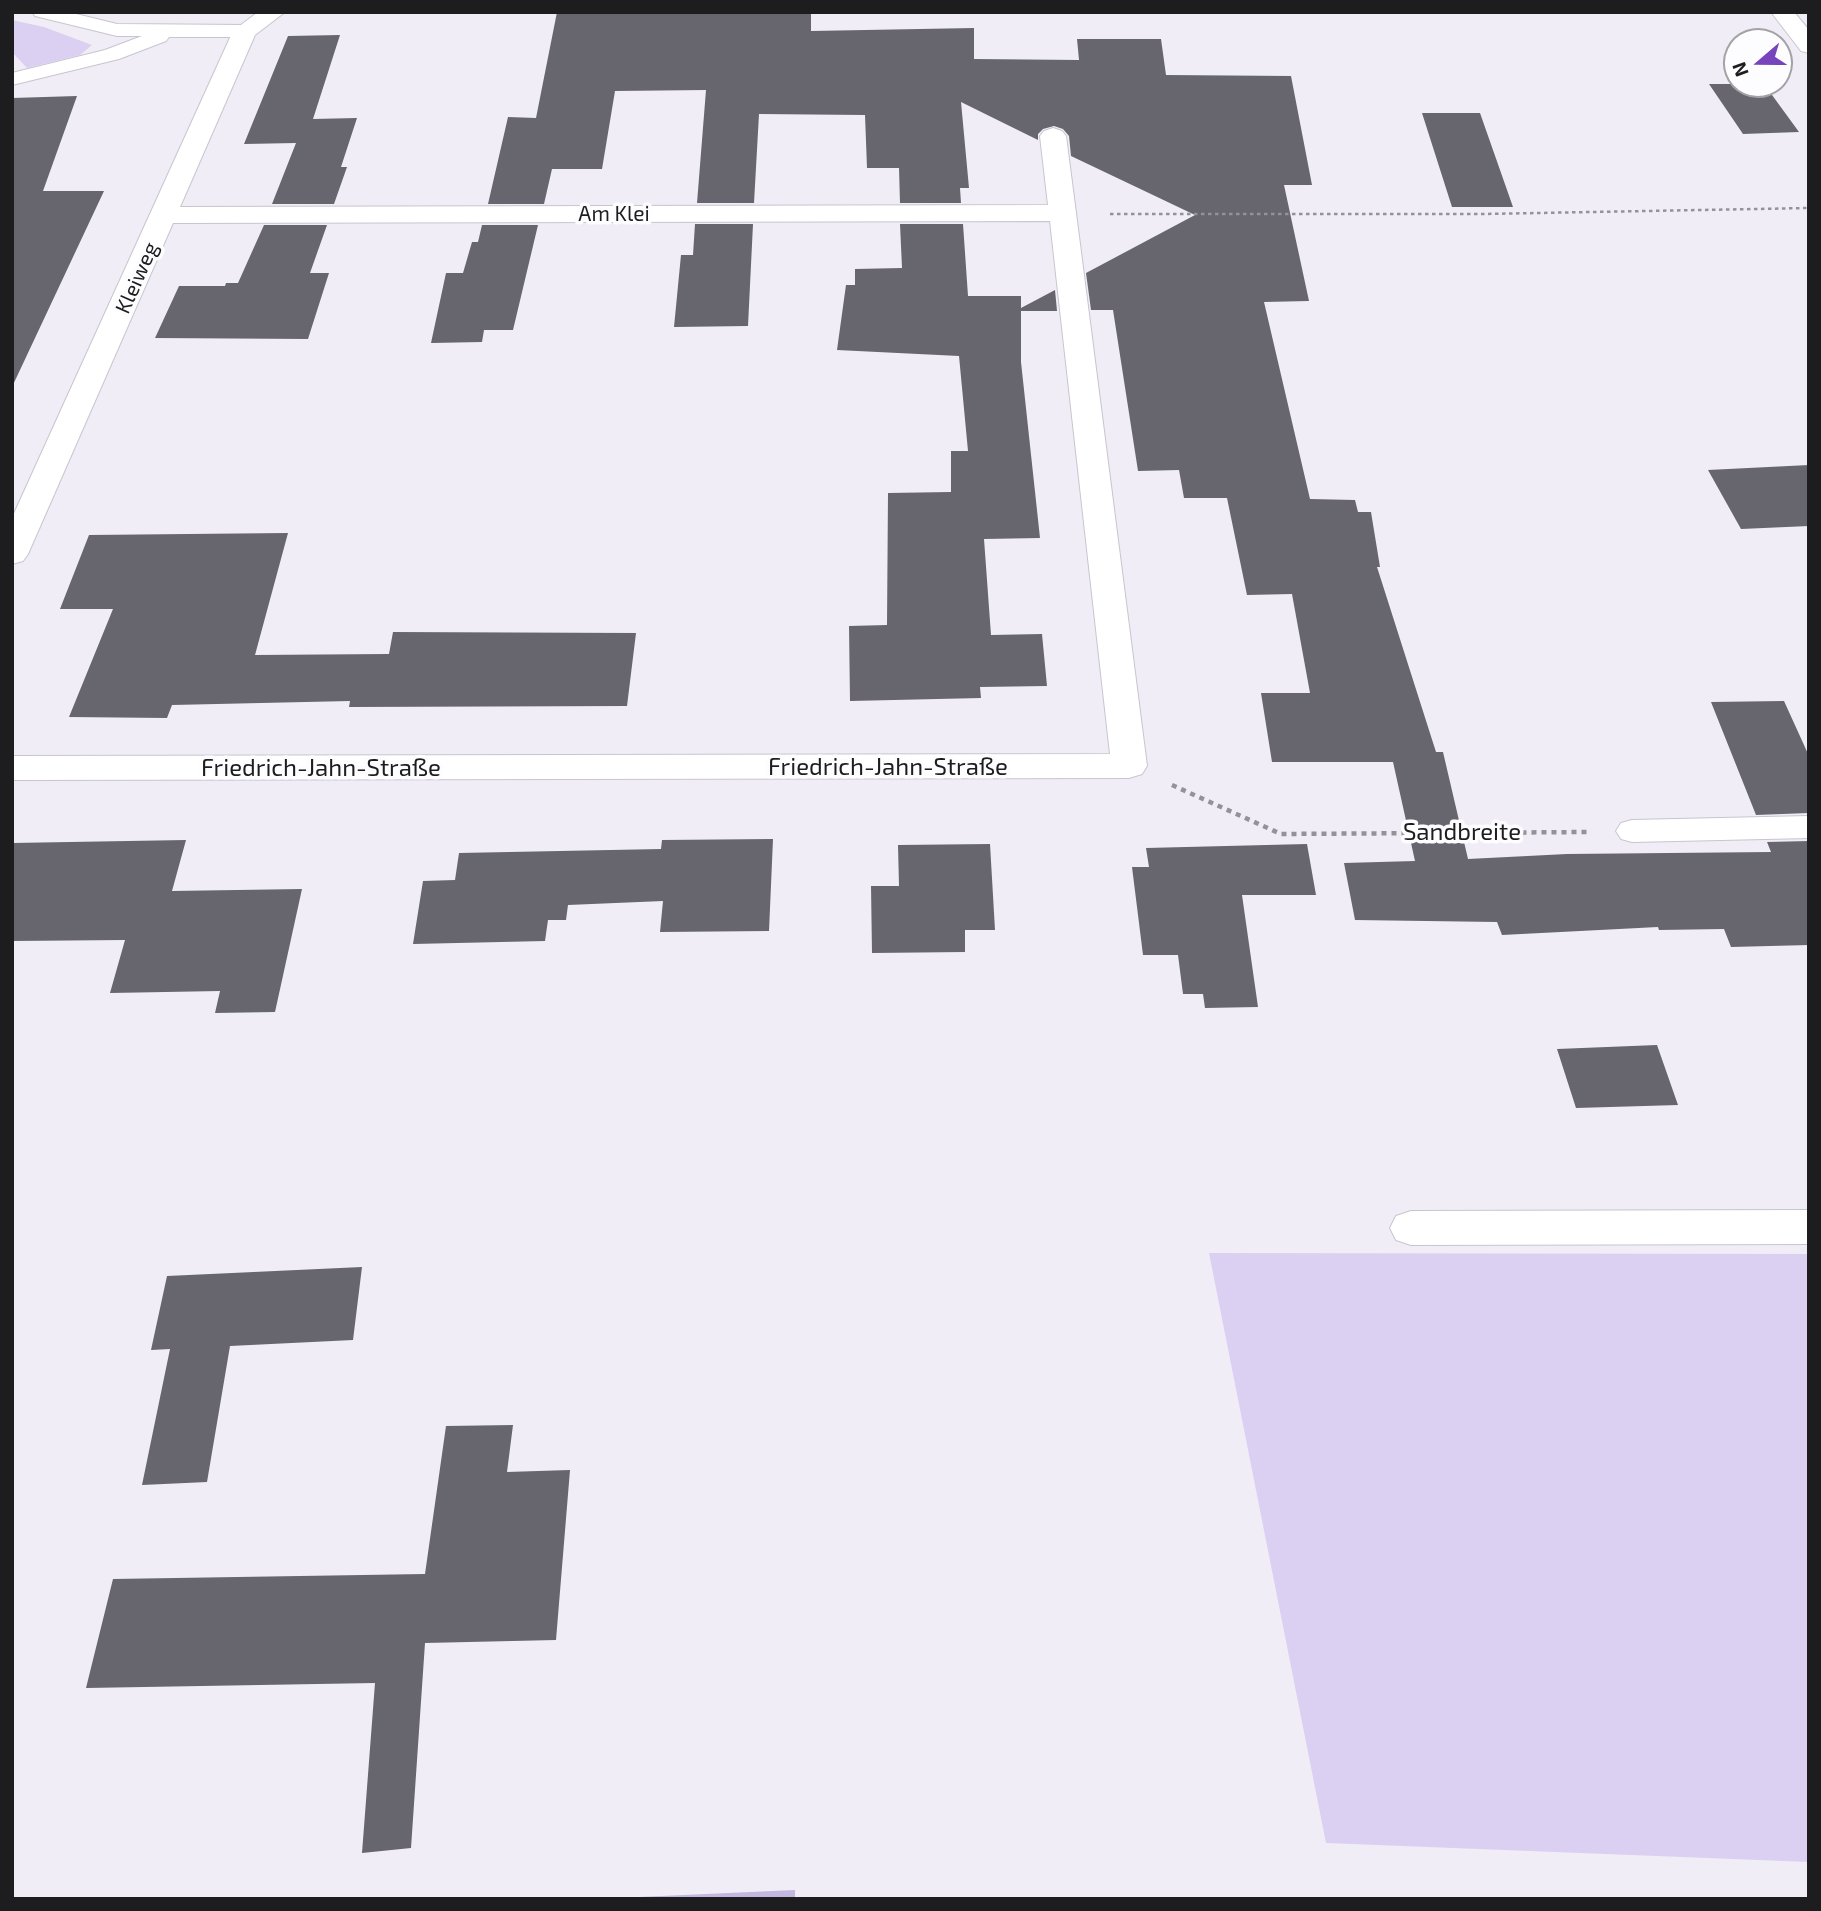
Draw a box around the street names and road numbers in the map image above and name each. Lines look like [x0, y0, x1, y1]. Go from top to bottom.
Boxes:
street label: Am Klei [578, 201, 650, 227]
street label: Kleiweg [110, 238, 164, 318]
street label: Friedrich-Jahn-Straße [768, 753, 1008, 781]
street label: Friedrich-Jahn-Straße [201, 754, 441, 782]
street label: Sandbreite [1403, 818, 1521, 846]

